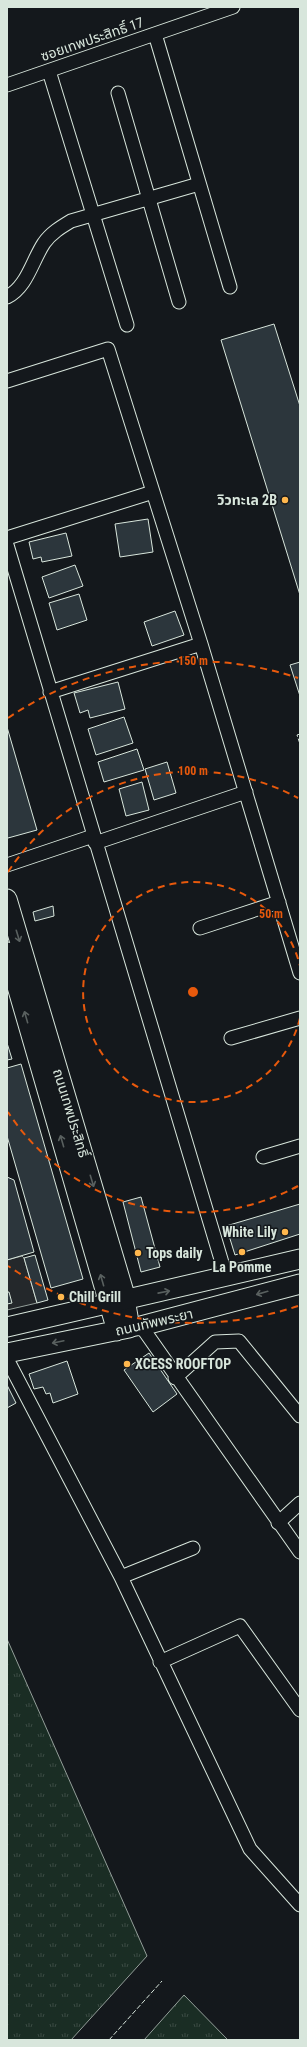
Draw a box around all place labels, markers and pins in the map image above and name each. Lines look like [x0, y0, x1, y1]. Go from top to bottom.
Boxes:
place label: วิวทะเล 2B [217, 492, 277, 508]
marker: วิวทะเล 2B [280, 495, 290, 505]
centre of rings [186, 985, 200, 999]
place label: White Lily [222, 1224, 278, 1240]
marker: White Lily [280, 1227, 290, 1237]
place label: Tops daily [146, 1245, 203, 1261]
marker: La Pomme [237, 1247, 247, 1257]
marker: Tops daily [133, 1248, 143, 1258]
place label: La Pomme [213, 1259, 272, 1275]
place label: Chill Grill [69, 1289, 121, 1305]
marker: Chill Grill [56, 1292, 66, 1302]
place label: XCESS ROOFTOP [135, 1356, 231, 1372]
marker: XCESS ROOFTOP [122, 1359, 132, 1369]

